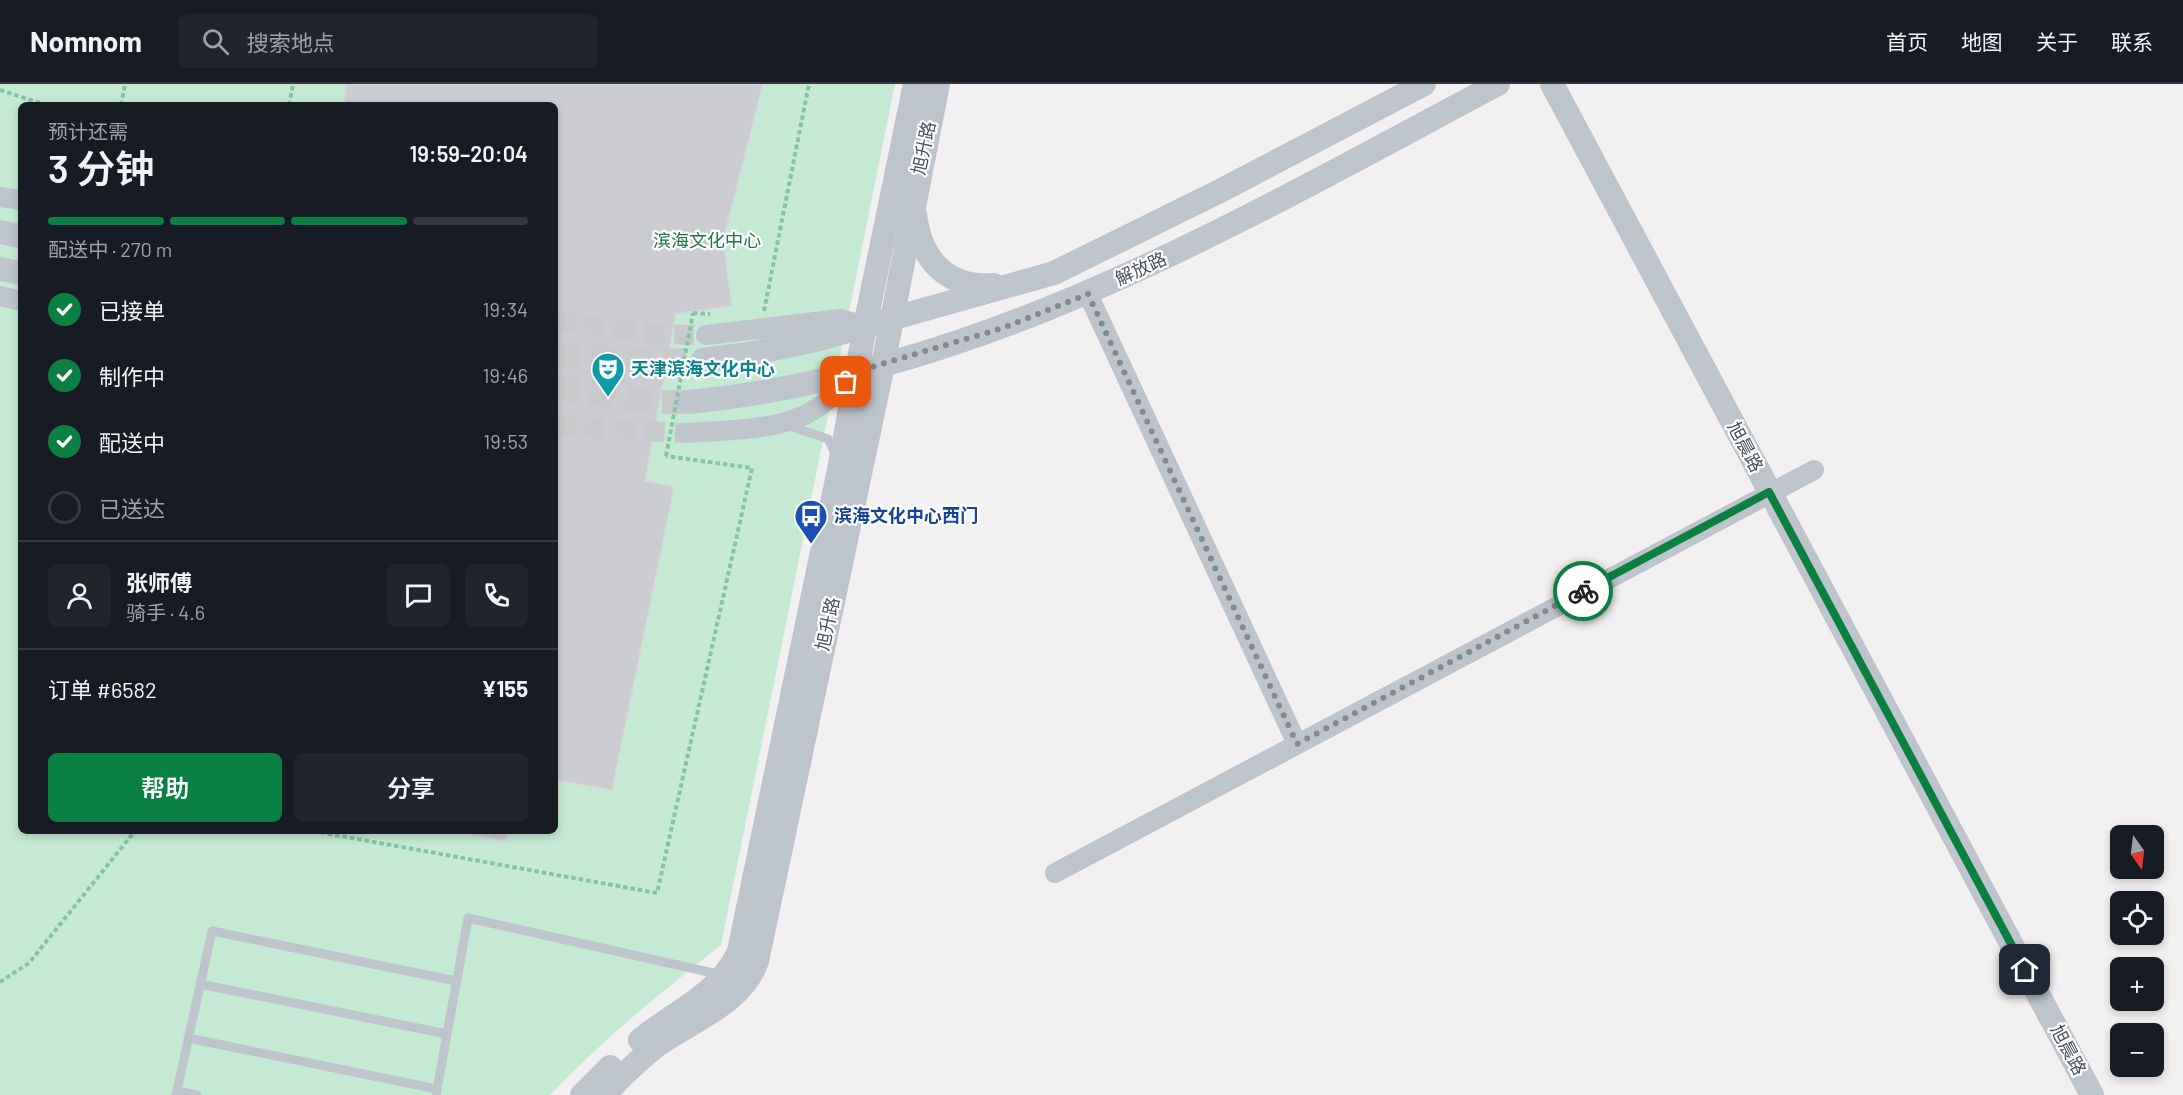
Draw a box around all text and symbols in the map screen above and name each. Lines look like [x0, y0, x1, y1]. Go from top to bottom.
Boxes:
search box [178, 14, 598, 68]
text: Nomnom [30, 24, 142, 58]
icon: search [199, 25, 232, 58]
text: 搜索地点 [247, 29, 335, 55]
text: 首页 [1886, 29, 1928, 54]
text: 地图 [1961, 29, 2003, 54]
text: 关于 [2036, 29, 2078, 54]
text: 联系 [2111, 29, 2153, 54]
text: 预计还需 [48, 119, 128, 143]
street label: 旭升路 [907, 119, 939, 176]
text: 19:59–20:04 [410, 140, 528, 166]
text: 3 分钟 [48, 144, 155, 191]
park label: 滨海文化中心 [653, 229, 761, 251]
text: 配送中 · 270 m [48, 237, 172, 261]
street label: 解放路 [1111, 247, 1170, 289]
icon: check [48, 293, 81, 326]
text: 已接单 [99, 297, 165, 323]
text: 19:34 [482, 297, 528, 321]
theatre icon: 天津滨海文化中心 [590, 351, 626, 398]
pin [820, 356, 871, 407]
place label: 天津滨海文化中心 [631, 357, 775, 379]
icon: check [48, 359, 81, 392]
text: 制作中 [99, 363, 165, 389]
text: 19:46 [482, 363, 528, 387]
icon: bag [829, 365, 862, 398]
street label: 旭晨路 [1723, 418, 1768, 476]
icon: check [48, 425, 81, 458]
text: 配送中 [99, 429, 165, 455]
text: 19:53 [483, 429, 528, 453]
text: 已送达 [99, 495, 165, 521]
bus stop icon: 滨海文化中心西门 [793, 498, 829, 545]
place label: 滨海文化中心西门 [834, 504, 978, 526]
courier [1553, 561, 1613, 621]
button: person [48, 564, 111, 627]
button: chat [387, 564, 450, 627]
button: phone [465, 564, 528, 627]
text: 张师傅 [126, 569, 192, 595]
icon: bike [1567, 575, 1600, 608]
street label: 旭升路 [811, 595, 843, 652]
text: 骑手 · 4.6 [126, 600, 205, 624]
text: ¥155 [481, 675, 528, 701]
text: 订单 #6582 [48, 676, 157, 702]
button: 帮助 [48, 753, 282, 822]
button: 分享 [294, 753, 528, 822]
north arrow [2110, 825, 2164, 879]
map controls [2110, 825, 2164, 1077]
button: locate [2110, 891, 2164, 945]
pin [1999, 944, 2050, 995]
icon: home [2008, 953, 2041, 986]
button: + [2110, 957, 2164, 1011]
street label: 旭晨路 [2046, 1021, 2091, 1079]
button: − [2110, 1023, 2164, 1077]

